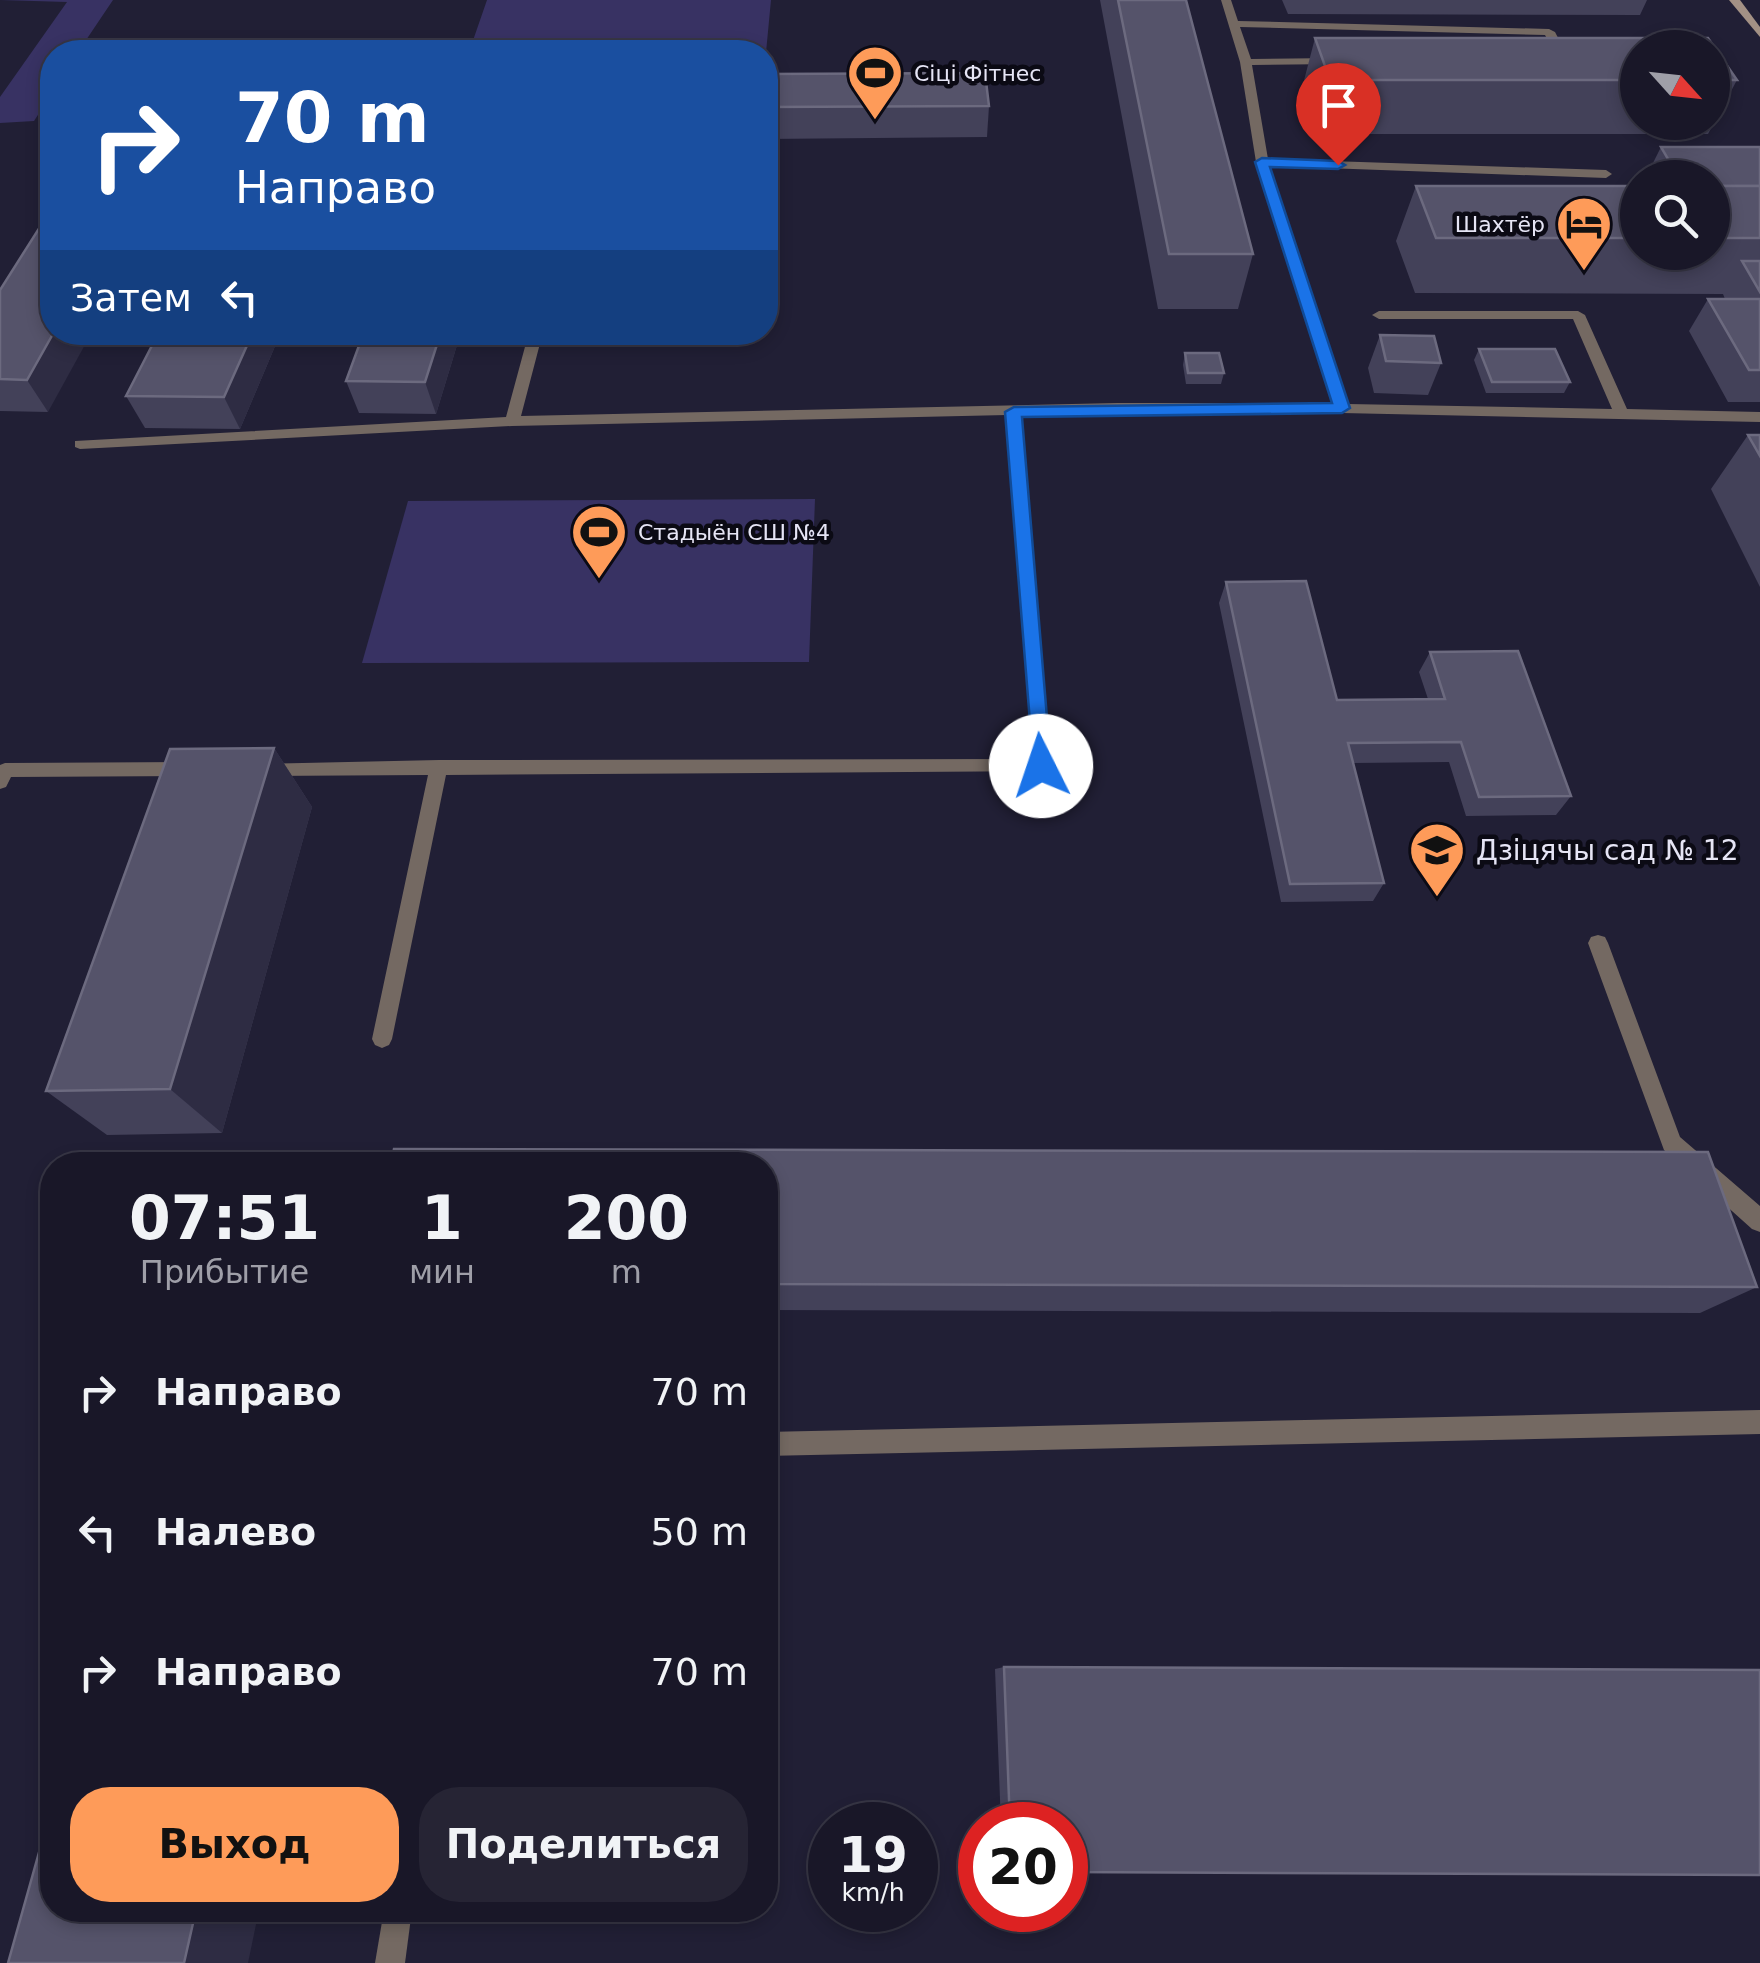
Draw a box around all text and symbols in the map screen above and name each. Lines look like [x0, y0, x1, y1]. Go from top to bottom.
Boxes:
north arrow [1620, 30, 1730, 140]
map controls [1620, 30, 1730, 270]
sports icon: Сіці Фітнес [845, 43, 905, 122]
place label: Сіці Фітнес [914, 61, 1041, 86]
pin [1296, 63, 1381, 166]
text: 70 m [235, 77, 430, 159]
icon: arrive [1311, 78, 1366, 133]
icon: right [70, 80, 200, 210]
button: search [1620, 160, 1730, 270]
text: Направо [235, 161, 436, 214]
hotel icon: Шахтёр [1554, 194, 1614, 273]
place label: Шахтёр [1455, 212, 1545, 237]
icon: left [212, 270, 267, 325]
text: Затем [70, 276, 192, 320]
sports icon: Стадыён СШ №4 [569, 502, 629, 581]
place label: Стадыён СШ №4 [638, 520, 830, 545]
position arrow [989, 714, 1093, 818]
school or university icon: Дзіцячы сад № 12 [1407, 820, 1467, 899]
place label: Дзіцячы сад № 12 [1476, 834, 1738, 867]
text: 07:51 [129, 1183, 320, 1253]
text: 1 [421, 1183, 463, 1253]
text: 200 [564, 1183, 689, 1253]
text: Прибытие [140, 1253, 309, 1291]
text: мин [409, 1253, 475, 1291]
text: m [611, 1253, 642, 1291]
icon: right [70, 1365, 125, 1420]
text: Направо [155, 1370, 342, 1414]
text: 70 m [651, 1370, 748, 1414]
icon: left [70, 1505, 125, 1560]
text: Налево [155, 1510, 316, 1554]
text: 50 m [651, 1510, 748, 1554]
icon: right [70, 1645, 125, 1700]
text: Направо [155, 1650, 342, 1694]
text: 70 m [651, 1650, 748, 1694]
button: Выход [70, 1787, 399, 1902]
button: Поделиться [419, 1787, 748, 1902]
speed limit sign: 20 [958, 1802, 1088, 1932]
text: 19 [838, 1826, 908, 1884]
text: km/h [841, 1878, 905, 1907]

